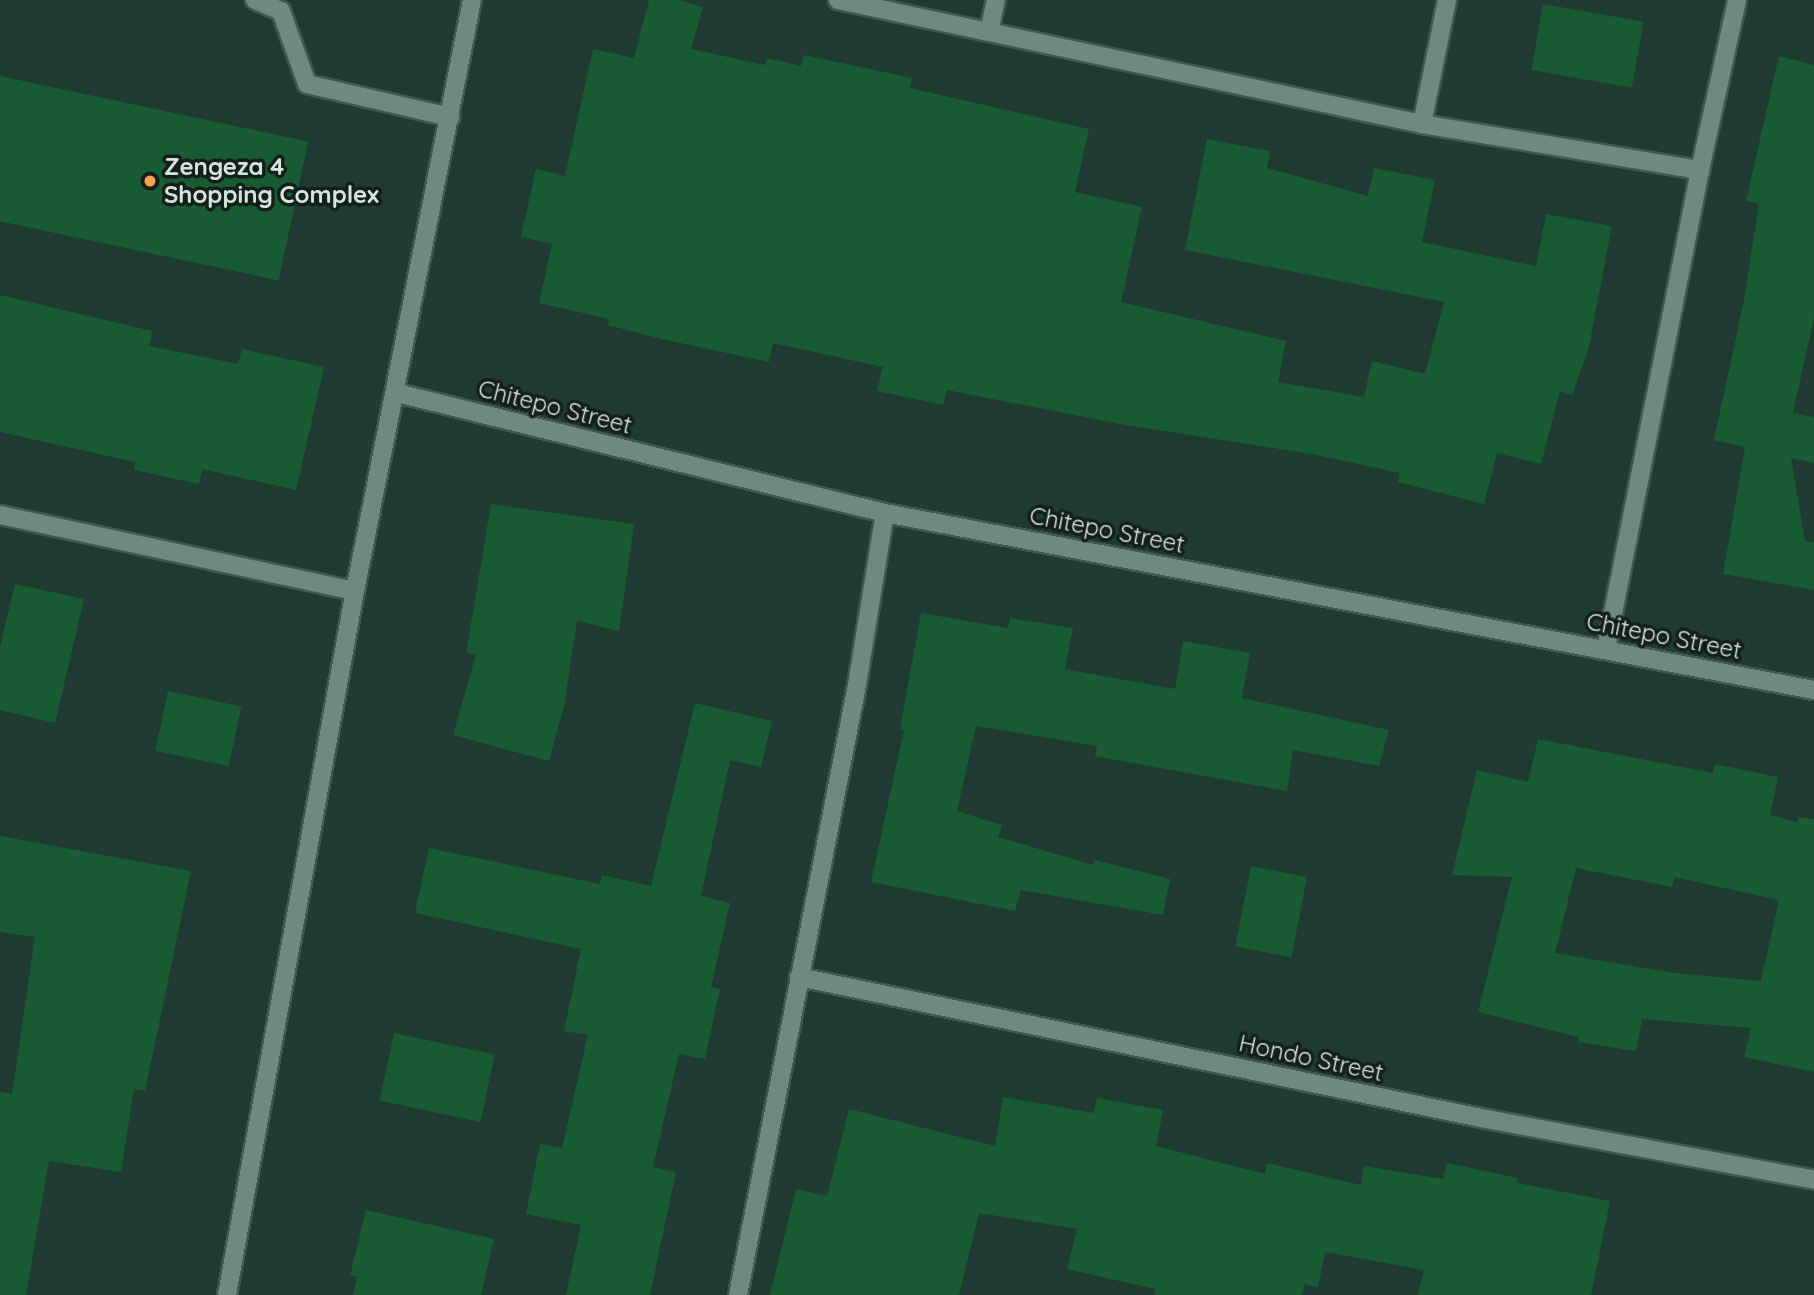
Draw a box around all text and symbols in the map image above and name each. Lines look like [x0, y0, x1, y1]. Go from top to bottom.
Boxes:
place label: Zengeza 4 Shopping Complex [164, 153, 379, 209]
marker: Zengeza 4 Shopping Complex [142, 173, 158, 189]
street label: Chitepo Street [475, 374, 635, 440]
street label: Chitepo Street [1027, 501, 1187, 559]
street label: Chitepo Street [1584, 607, 1744, 665]
street label: Hondo Street [1236, 1029, 1386, 1087]

